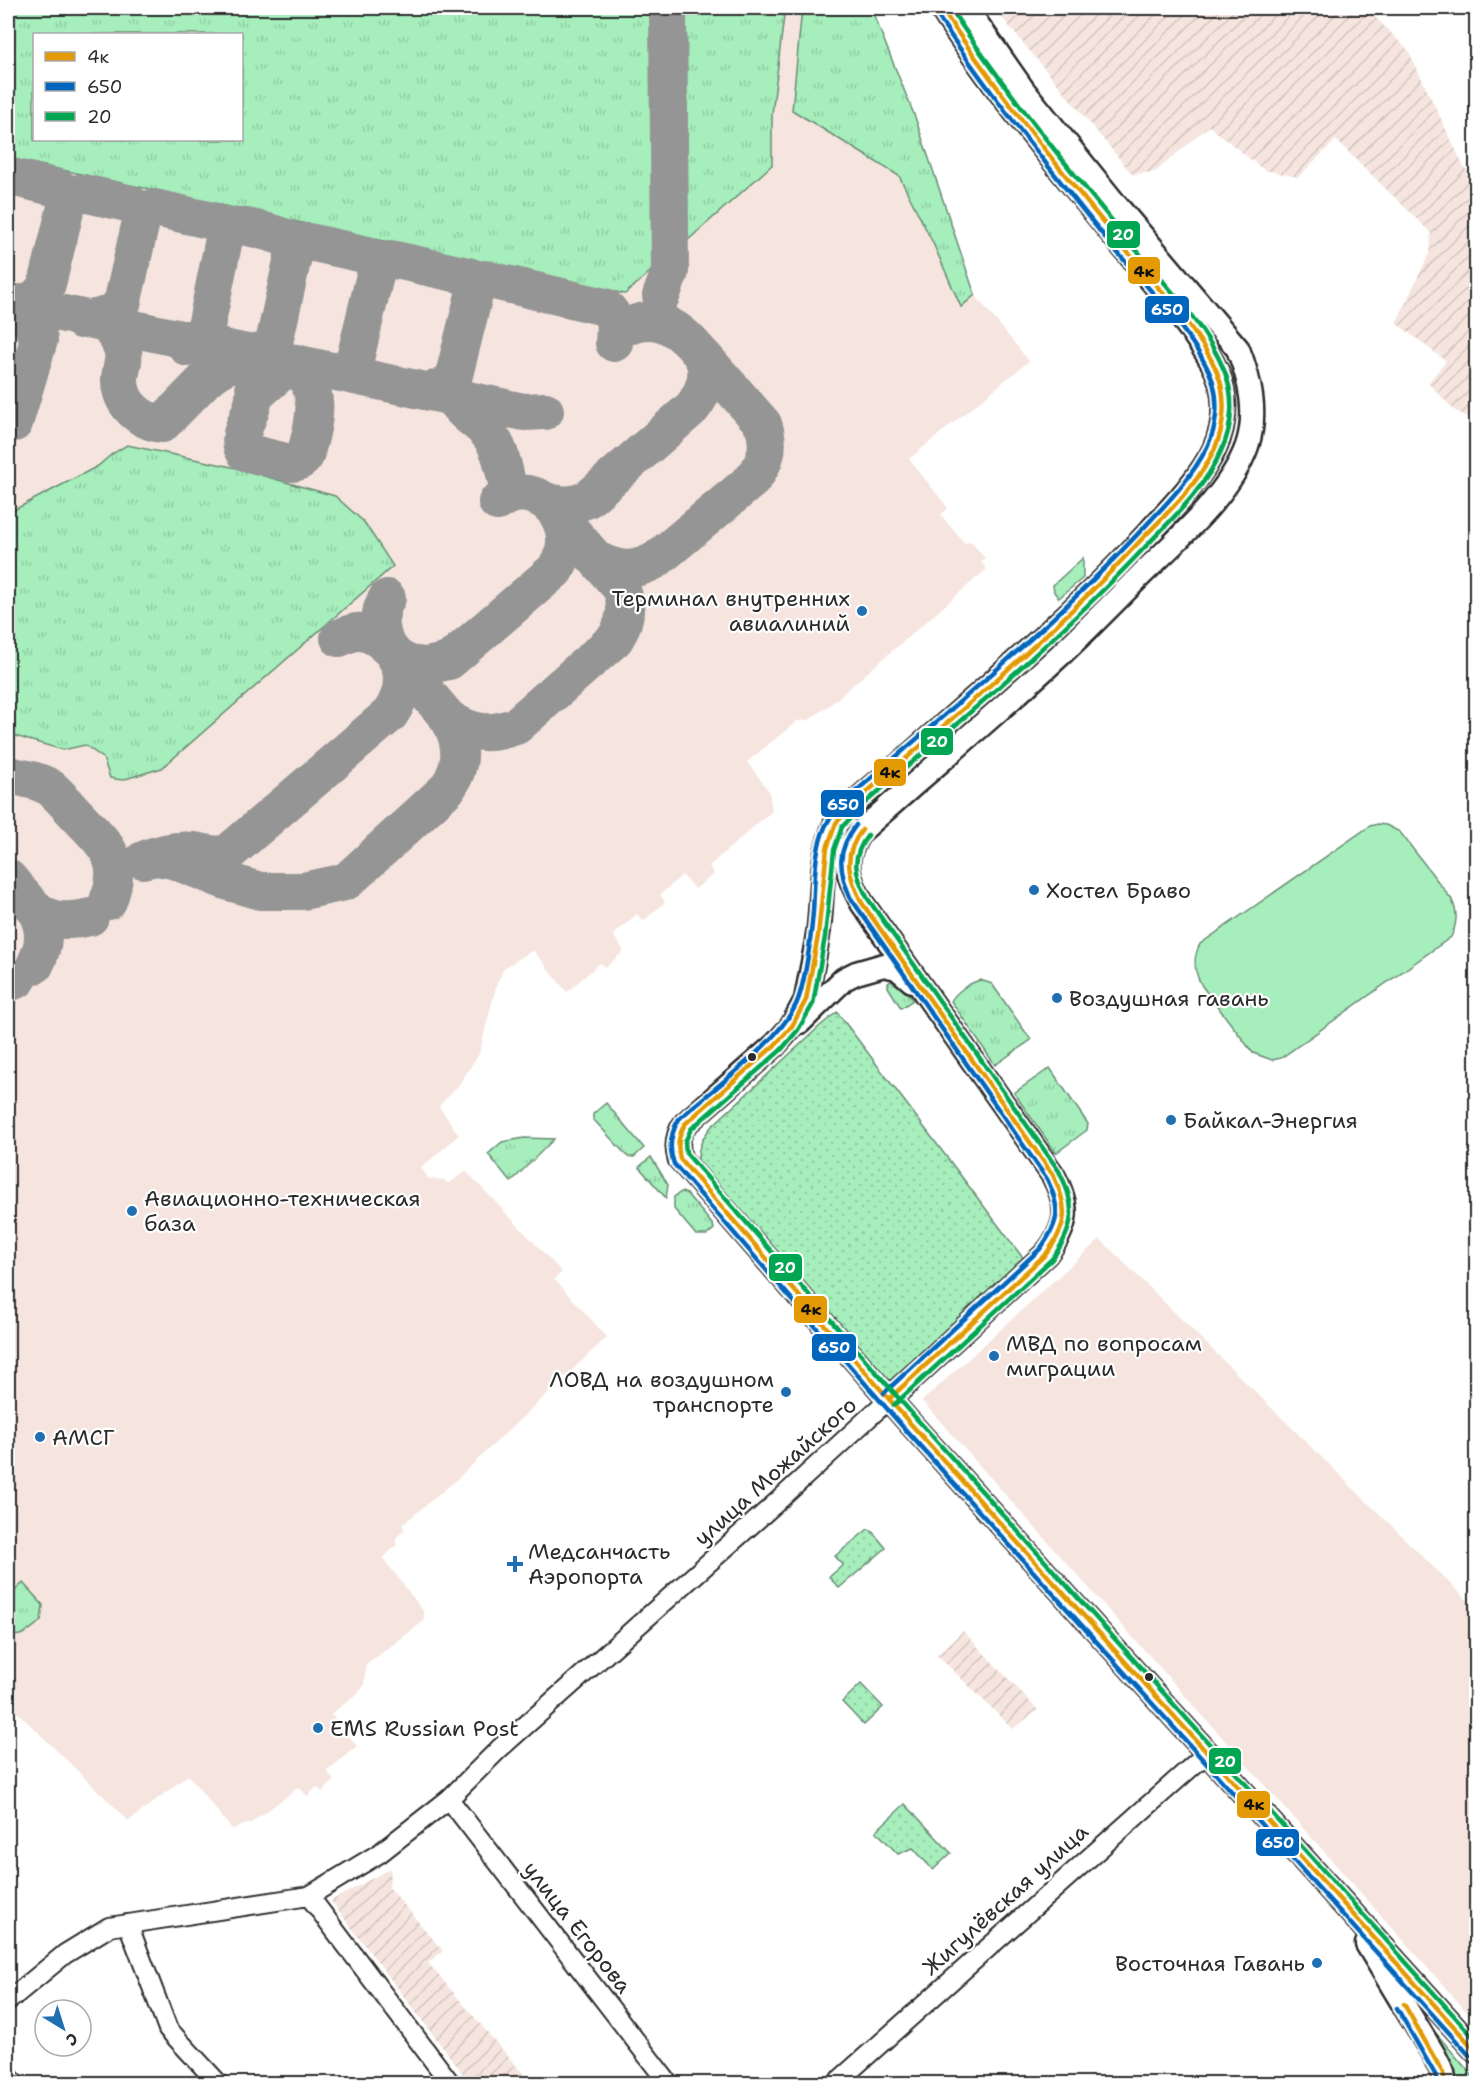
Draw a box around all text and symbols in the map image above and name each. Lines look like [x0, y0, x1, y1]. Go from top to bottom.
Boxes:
legend [33, 33, 243, 141]
text: 4к [87, 45, 110, 69]
text: 650 [87, 75, 122, 99]
text: 20 [87, 105, 112, 129]
line badge: 20 [1106, 220, 1141, 249]
text: 20 [1112, 224, 1134, 245]
line badge: 4к [1127, 256, 1161, 285]
text: 4к [1133, 261, 1155, 282]
line badge: 650 [1144, 295, 1190, 324]
text: 650 [1151, 299, 1183, 320]
place label: Терминал внутренних авиалиний [612, 584, 850, 638]
marker: Терминал внутренних авиалиний [855, 604, 869, 618]
line badge: 20 [920, 727, 954, 756]
text: 20 [926, 731, 948, 752]
line badge: 4к [873, 758, 907, 787]
text: 4к [879, 762, 901, 783]
line badge: 650 [820, 789, 865, 818]
text: 650 [827, 794, 859, 815]
place label: Хостел Браво [1046, 876, 1191, 905]
marker: Хостел Браво [1027, 883, 1041, 897]
place label: Воздушная гавань [1069, 984, 1269, 1013]
marker: Воздушная гавань [1050, 991, 1064, 1005]
unlabelled marker [746, 1051, 758, 1063]
place label: Байкал-Энергия [1183, 1106, 1358, 1135]
marker: Байкал-Энергия [1164, 1113, 1178, 1127]
place label: Авиационно-техническая база [144, 1184, 421, 1238]
marker: Авиационно-техническая база [125, 1204, 139, 1218]
line badge: 20 [768, 1253, 803, 1282]
text: 20 [774, 1257, 796, 1278]
line badge: 4к [793, 1295, 828, 1324]
text: 4к [800, 1299, 822, 1320]
place label: МВД по вопросам миграции [1006, 1329, 1202, 1383]
line badge: 650 [811, 1333, 857, 1362]
text: 650 [818, 1337, 850, 1358]
marker: МВД по вопросам миграции [987, 1349, 1001, 1363]
place label: ЛОВД на воздушном транспорте [549, 1365, 774, 1419]
marker: ЛОВД на воздушном транспорте [779, 1385, 793, 1399]
street label: улица Можайского [688, 1391, 863, 1552]
place label: АМСГ [52, 1423, 115, 1452]
marker: АМСГ [33, 1430, 47, 1444]
place label: Медсанчасть Аэропорта [528, 1537, 670, 1591]
marker: Медсанчасть Аэропорта [506, 1555, 524, 1573]
unlabelled marker [1143, 1671, 1155, 1683]
place label: EMS Russian Рost [330, 1714, 519, 1743]
marker: EMS Russian Рost [311, 1721, 325, 1735]
line badge: 20 [1208, 1747, 1242, 1775]
text: 20 [1214, 1751, 1236, 1772]
line badge: 4к [1236, 1790, 1271, 1819]
text: 4к [1243, 1794, 1265, 1815]
street label: Жигулёвская улица [916, 1817, 1095, 1982]
line badge: 650 [1255, 1828, 1300, 1857]
text: 650 [1262, 1832, 1294, 1853]
street label: улица Егорова [517, 1855, 639, 2000]
place label: Восточная Гавань [1115, 1949, 1305, 1978]
marker: Восточная Гавань [1310, 1956, 1324, 1970]
north arrow [33, 1998, 93, 2058]
text: С [61, 2028, 82, 2051]

